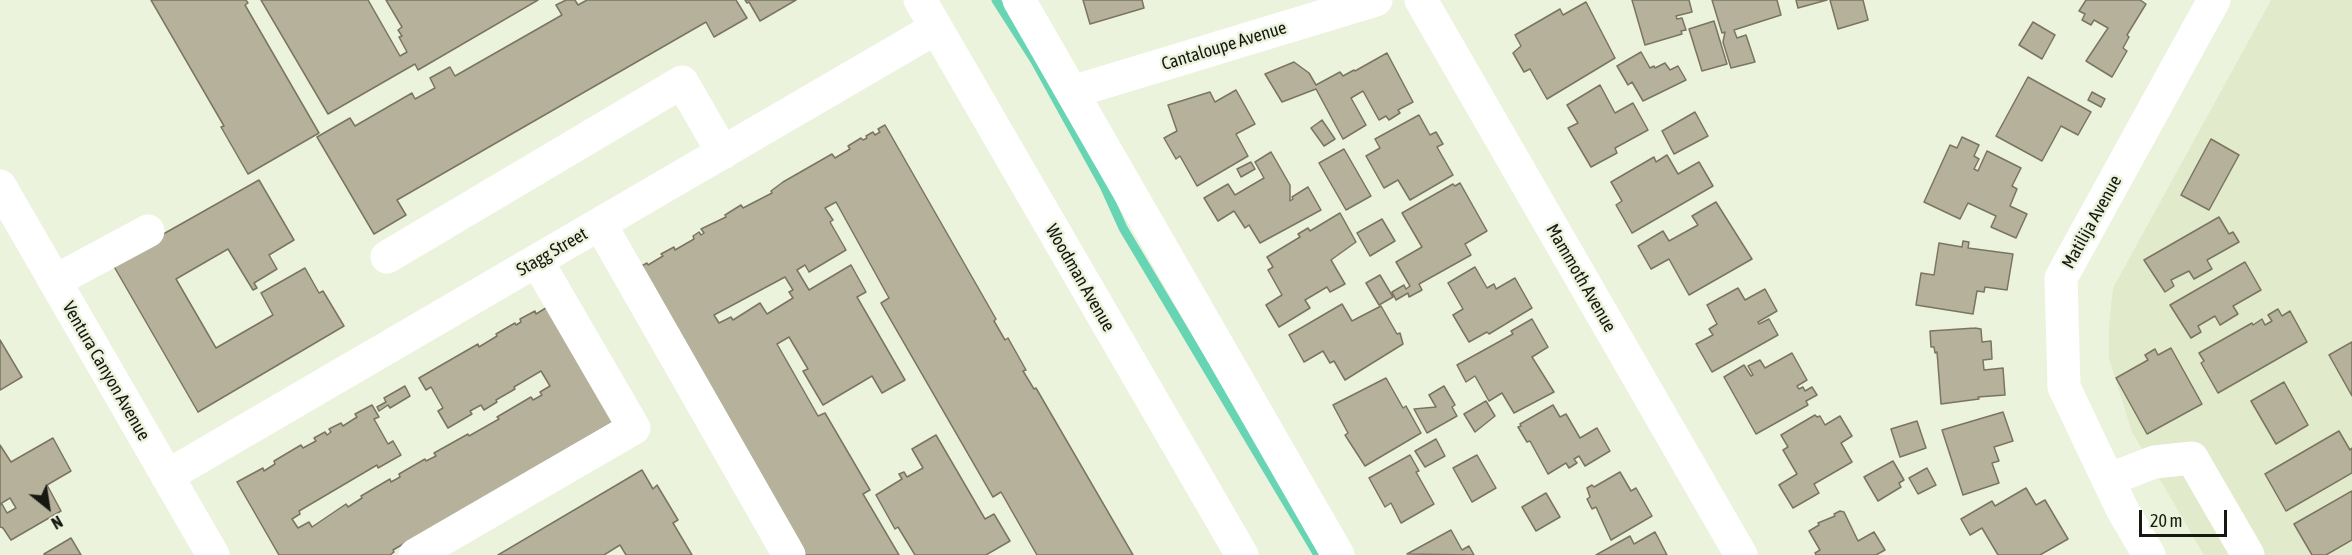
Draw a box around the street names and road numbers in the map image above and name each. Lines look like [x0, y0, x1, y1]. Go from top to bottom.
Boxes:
street label: Cantaloupe Avenue [1159, 17, 1289, 75]
street label: Matilija Avenue [2057, 172, 2127, 272]
street label: Mammoth Avenue [1541, 220, 1621, 336]
street label: Woodman Avenue [1041, 221, 1119, 335]
street label: Stagg Street [513, 223, 591, 281]
street label: Ventura Canyon Avenue [57, 298, 155, 444]

